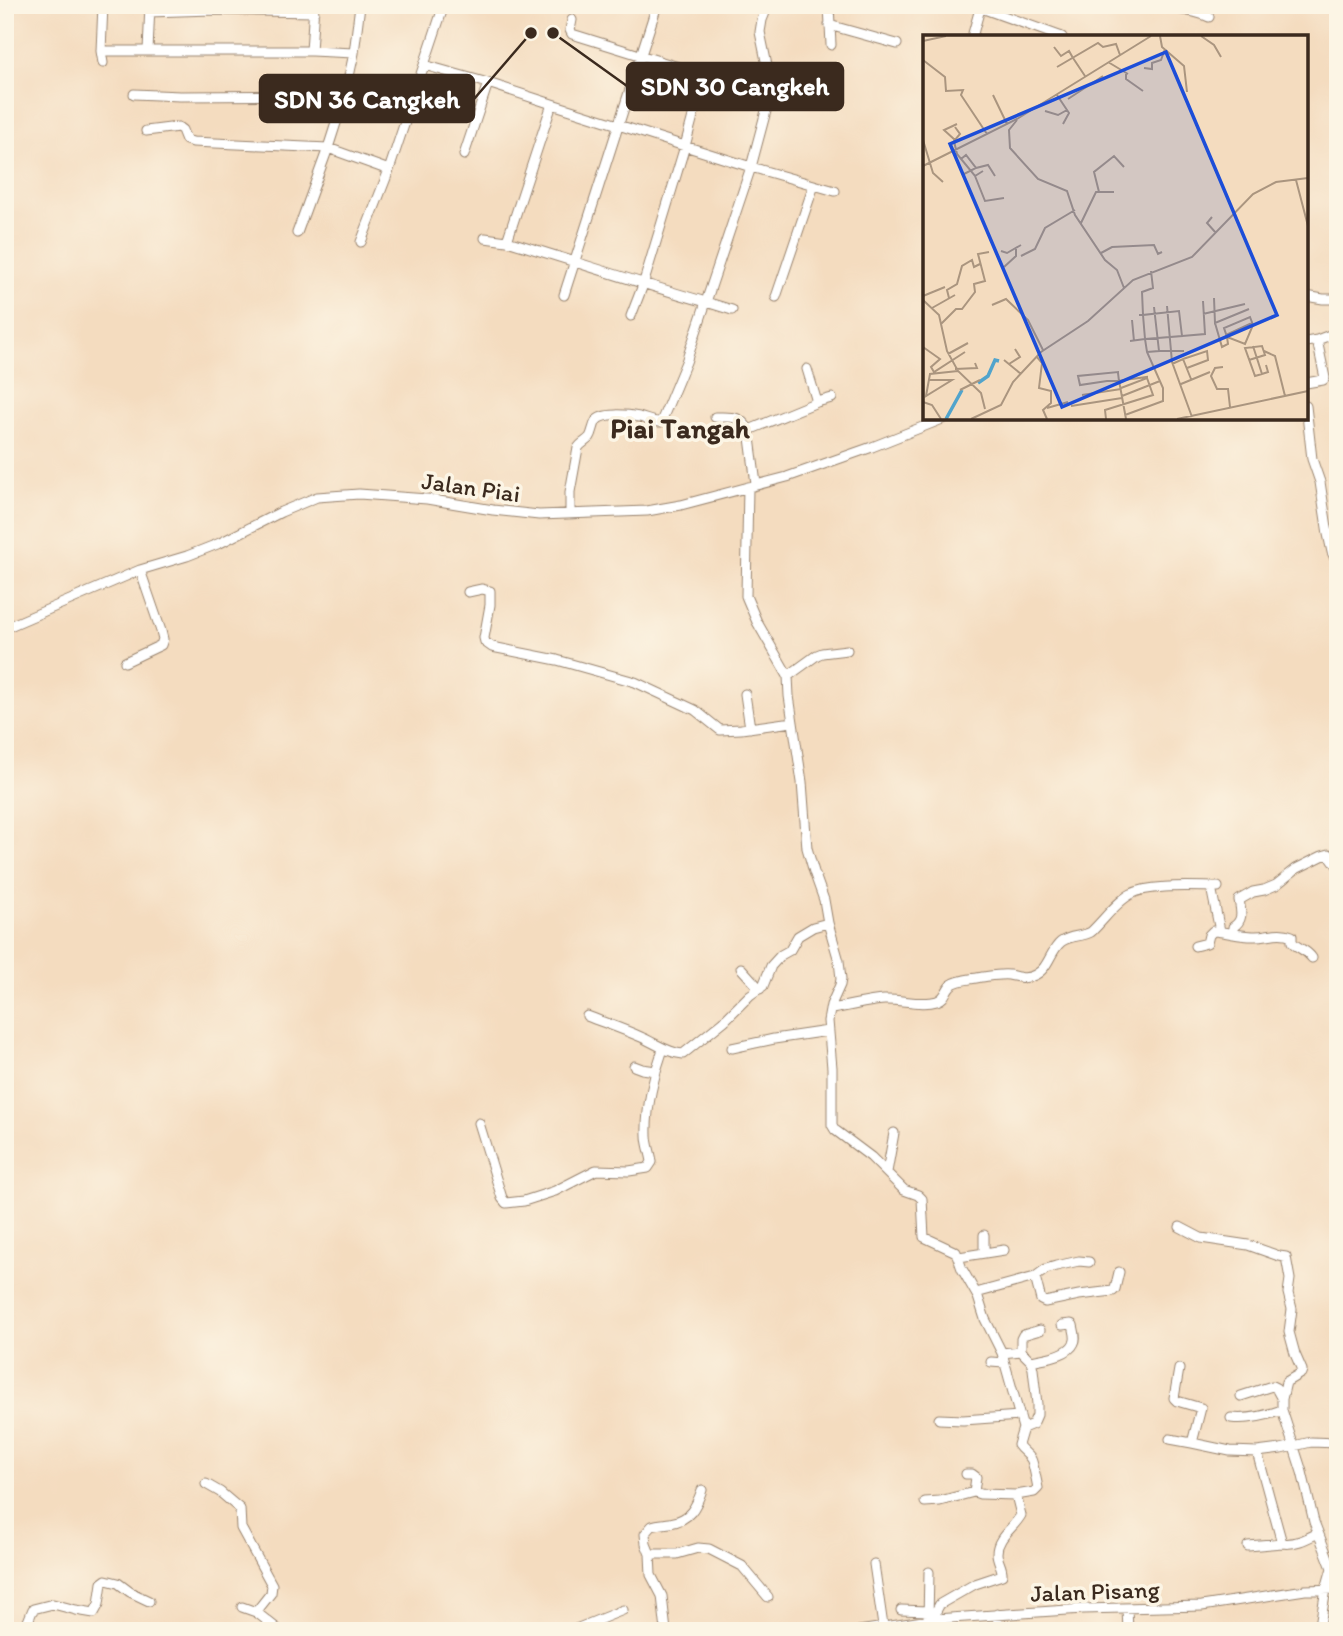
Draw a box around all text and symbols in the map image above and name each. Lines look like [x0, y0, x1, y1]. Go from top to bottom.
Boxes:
inset map [923, 35, 1308, 420]
callout: SDN 30 Cangkeh [627, 63, 843, 110]
text: SDN 30 Cangkeh [641, 70, 830, 102]
callout: SDN 36 Cangkeh [260, 75, 474, 122]
text: SDN 36 Cangkeh [274, 83, 461, 115]
district label: Piai Tangah [610, 411, 751, 445]
street label: Jalan Piai [420, 466, 522, 508]
street label: Jalan Pisang [1030, 1574, 1161, 1608]

